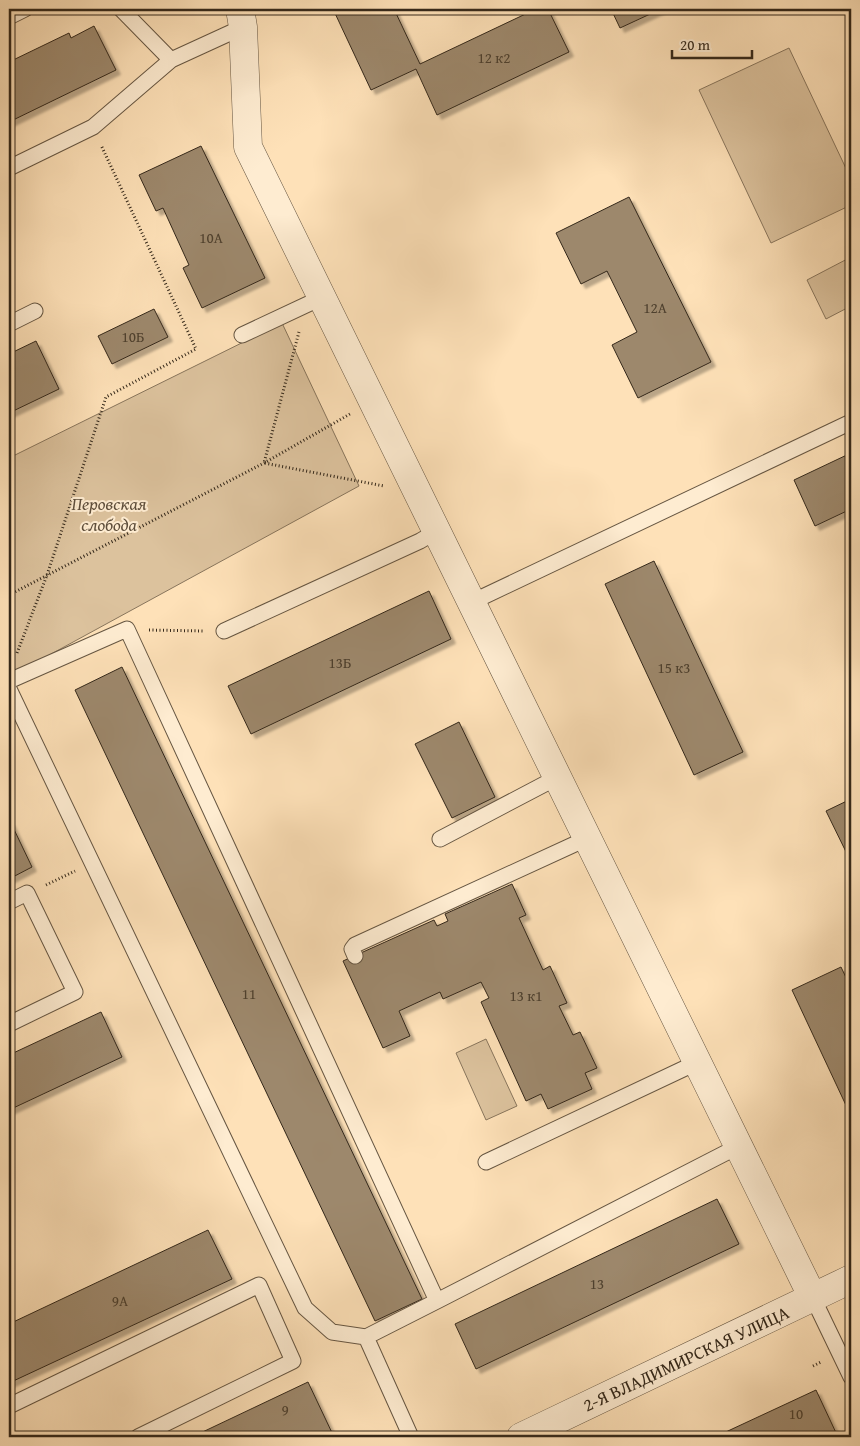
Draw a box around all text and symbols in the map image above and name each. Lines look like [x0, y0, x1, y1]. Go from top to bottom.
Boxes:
scale bar [672, 28, 752, 60]
text: 20 m [680, 34, 711, 55]
house number: 12 к2 [478, 47, 510, 68]
house number: 10А [199, 227, 223, 248]
house number: 12А [643, 297, 667, 318]
house number: 10Б [122, 326, 144, 347]
park label: Перовская слобода [71, 490, 147, 538]
house number: 13Б [329, 652, 351, 673]
house number: 15 к3 [658, 657, 690, 678]
house number: 11 [242, 983, 256, 1004]
house number: 13 к1 [510, 985, 542, 1006]
house number: 13 [590, 1273, 604, 1294]
house number: 9А [112, 1290, 128, 1311]
street label: 2-Я ВЛАДИМИРСКАЯ УЛИЦА [578, 1299, 793, 1418]
house number: 9 [281, 1399, 289, 1420]
house number: 10 [789, 1403, 803, 1424]

